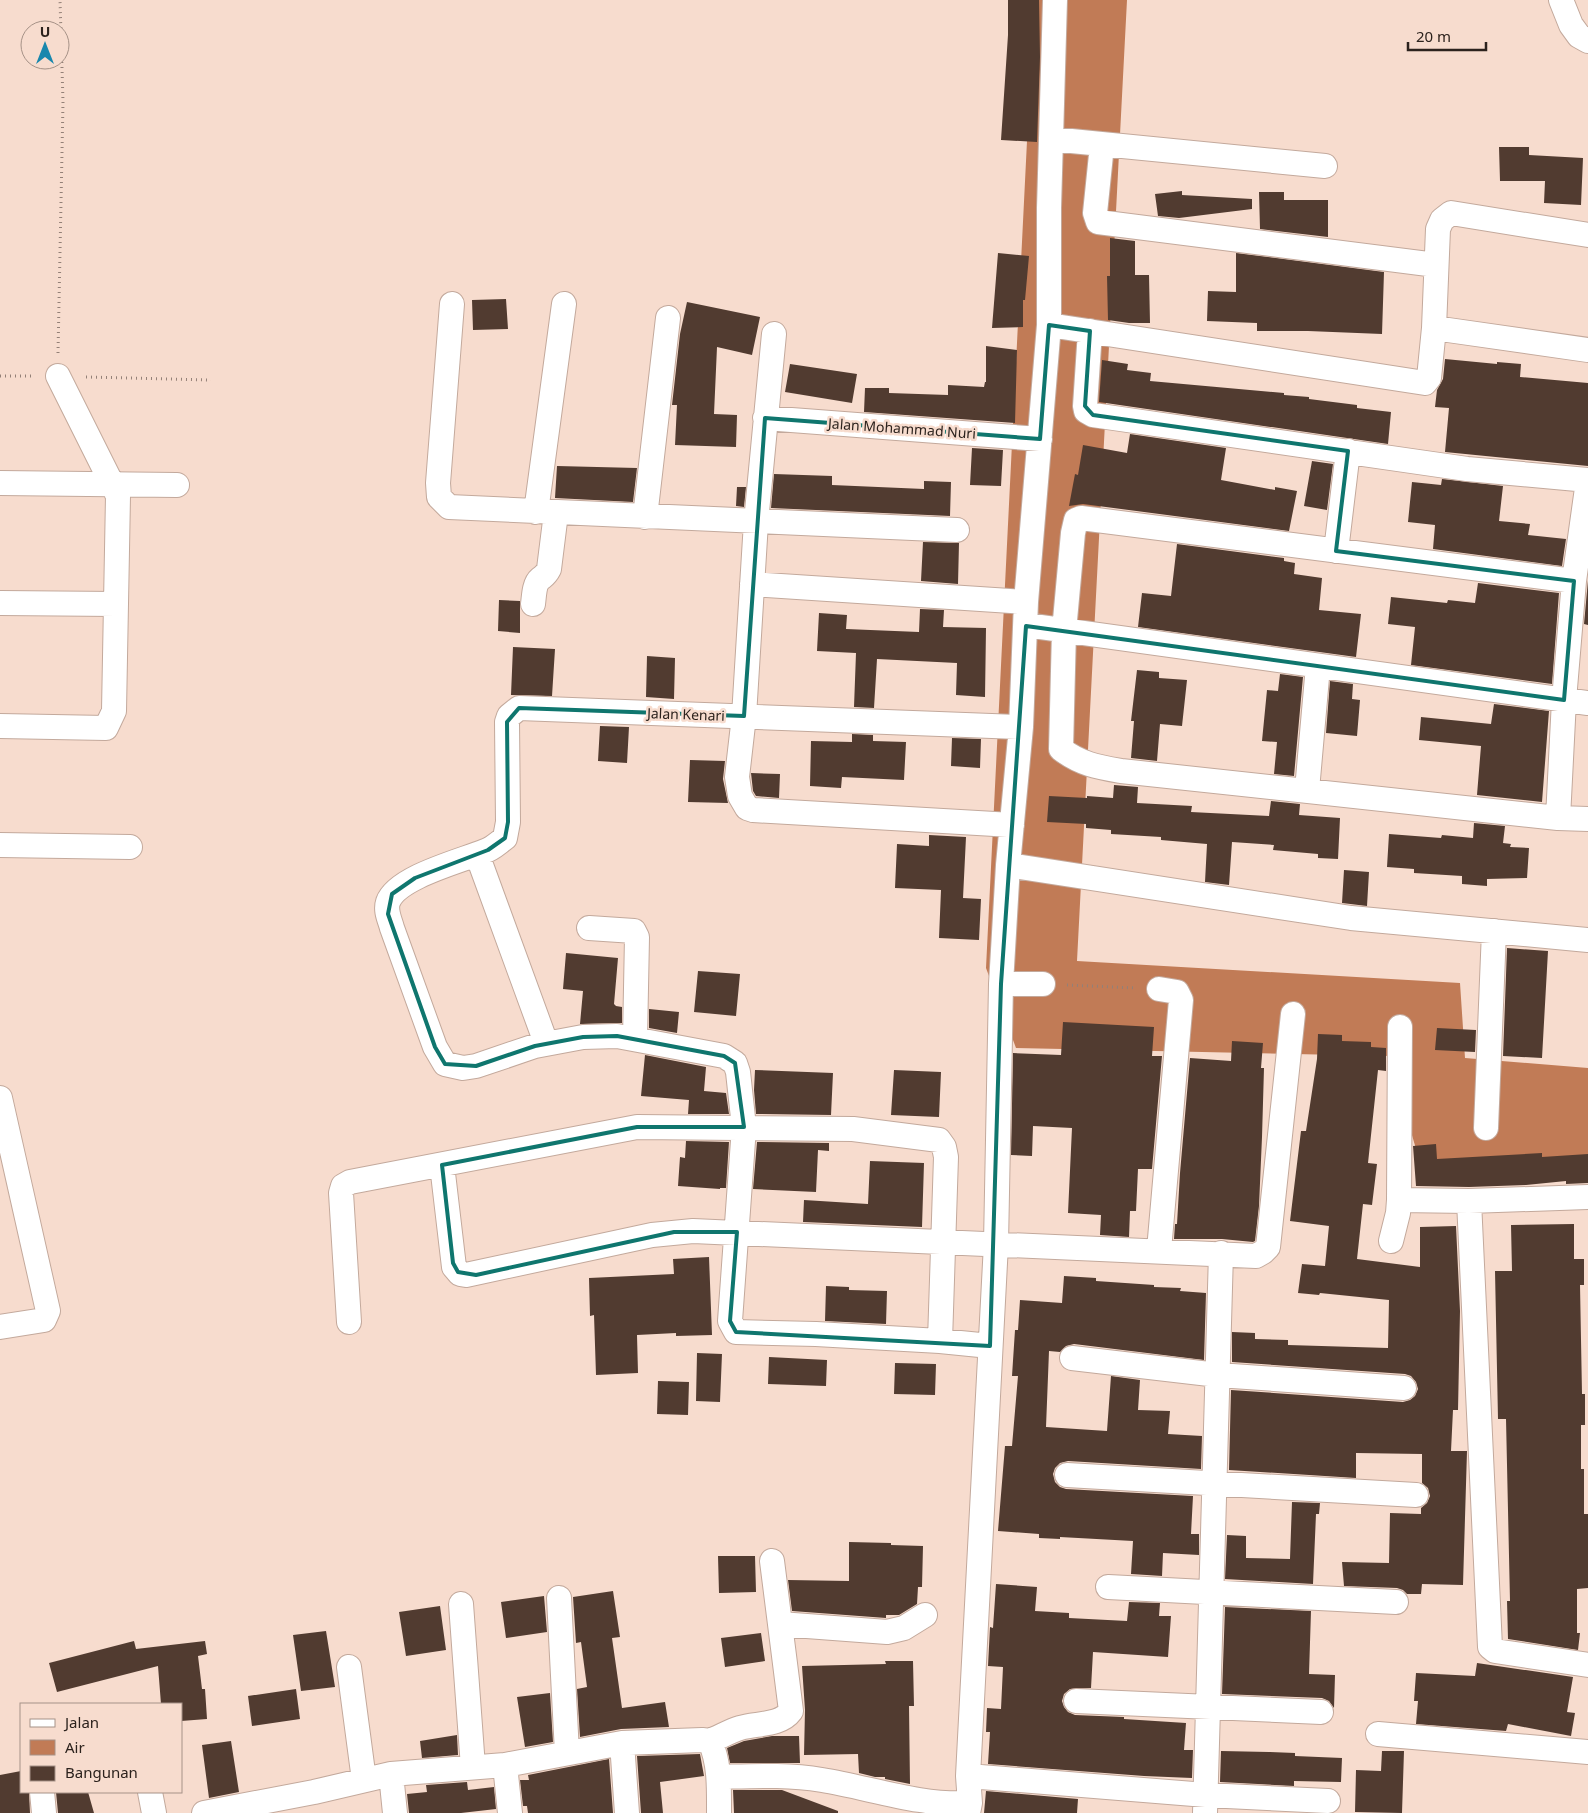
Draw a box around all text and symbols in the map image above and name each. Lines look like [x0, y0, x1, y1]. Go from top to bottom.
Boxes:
north arrow [20, 20, 70, 70]
scale bar [1408, 20, 1486, 52]
text: U [40, 22, 50, 41]
text: 20 m [1416, 26, 1451, 46]
street label: Jalan Mohammad Nuri [825, 413, 977, 443]
street label: Jalan Kenari [645, 703, 725, 725]
legend [20, 1703, 182, 1793]
text: Jalan [63, 1712, 99, 1732]
text: Air [65, 1737, 85, 1757]
text: Bangunan [65, 1762, 138, 1782]

